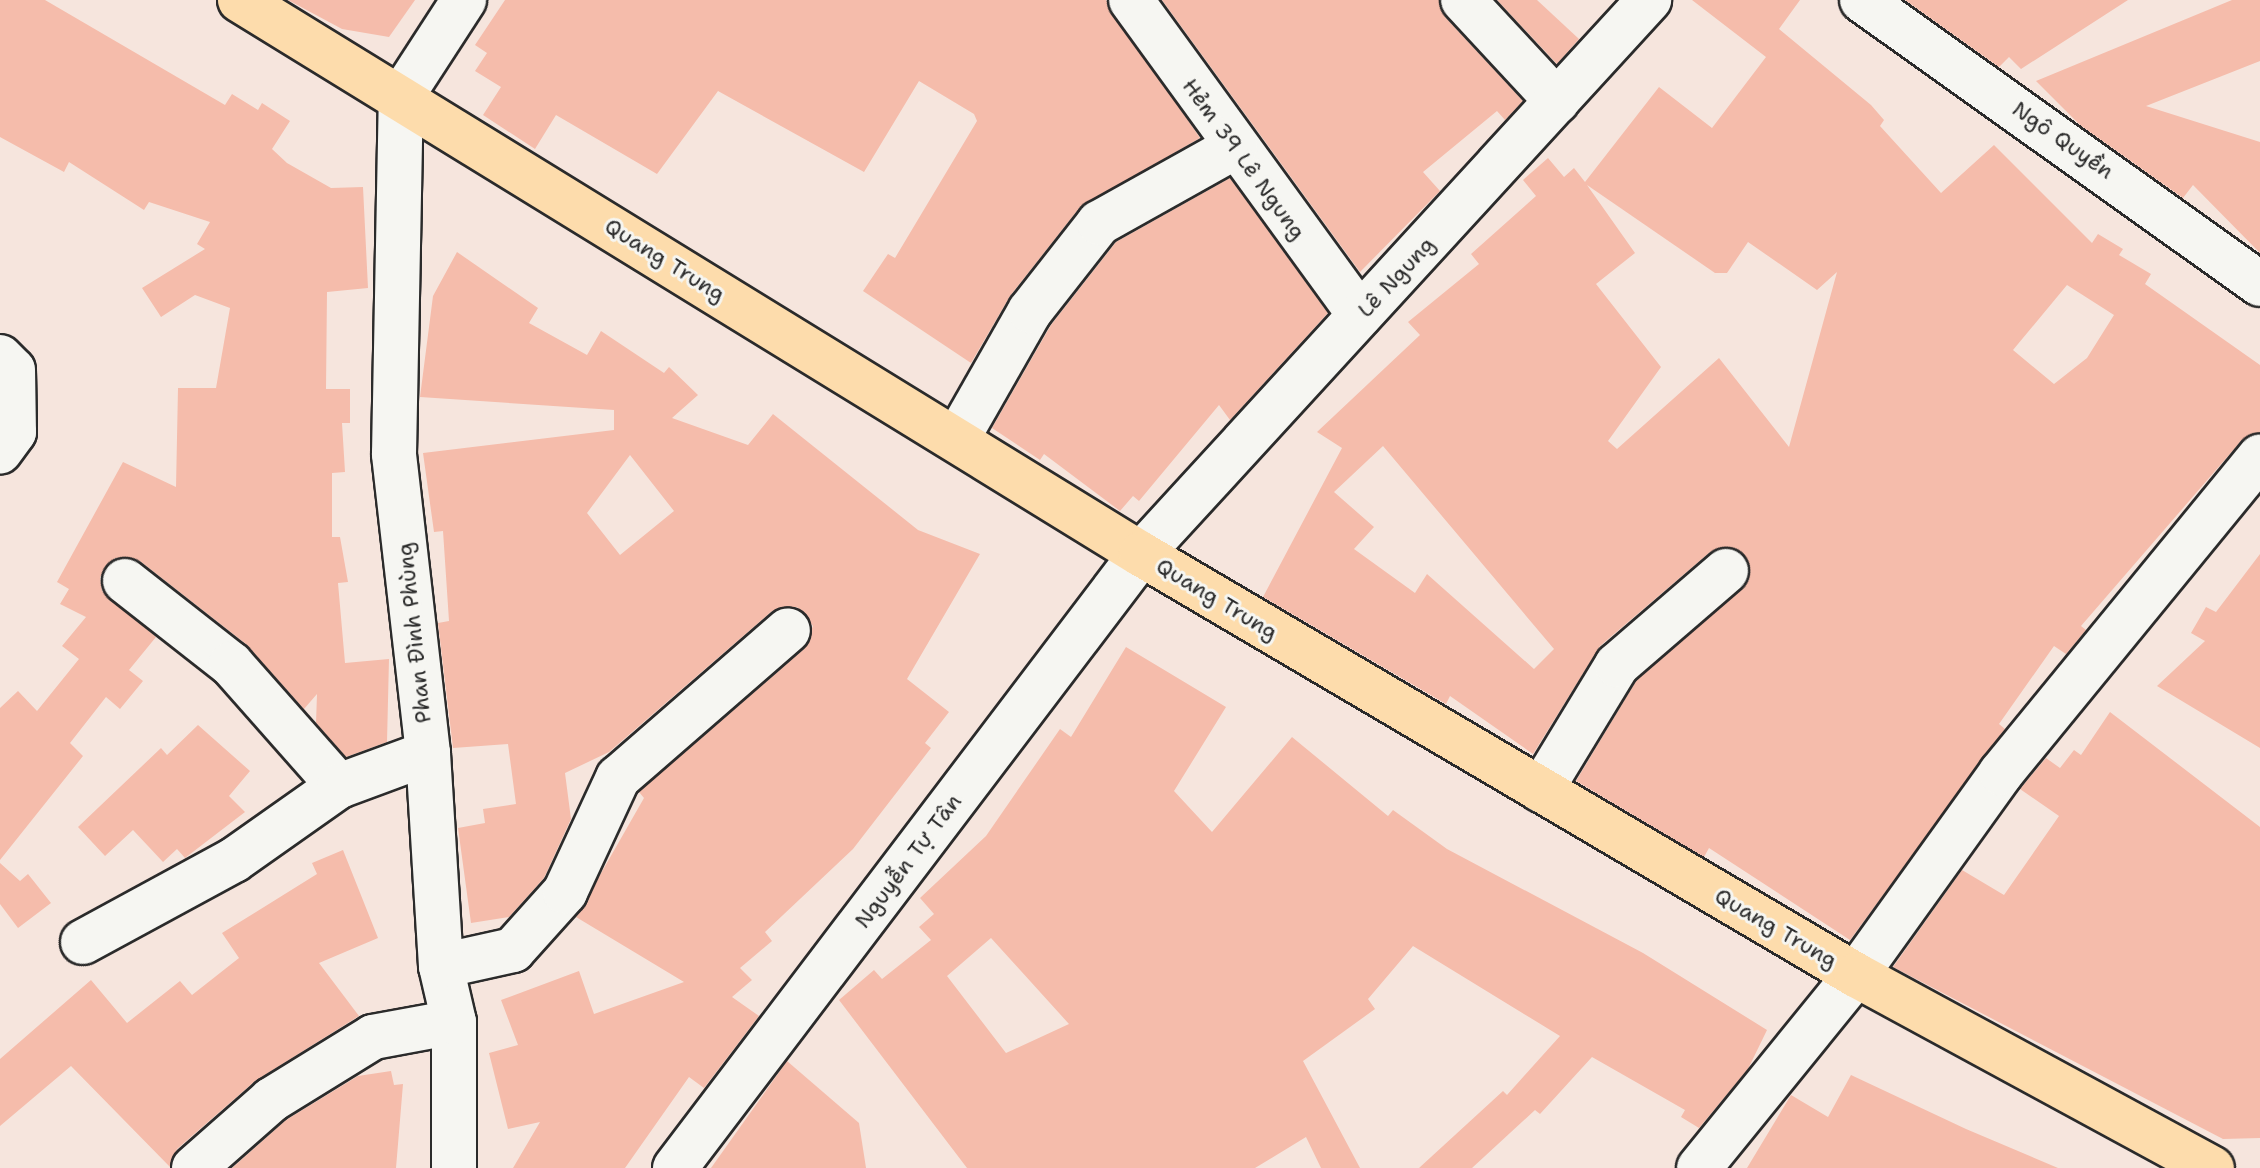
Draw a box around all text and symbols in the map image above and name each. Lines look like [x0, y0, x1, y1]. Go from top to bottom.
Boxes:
street label: Hẻm 39 Lê Ngung [1177, 73, 1311, 245]
street label: Ngô Quyền [2007, 96, 2119, 184]
street label: Quang Trung [600, 212, 730, 308]
street label: Lê Ngung [1352, 231, 1440, 323]
street label: Phan Đình Phùng [391, 541, 437, 725]
street label: Quang Trung [1151, 552, 1283, 646]
street label: Nguyễn Tự Tân [849, 789, 967, 933]
street label: Quang Trung [1710, 882, 1842, 974]

